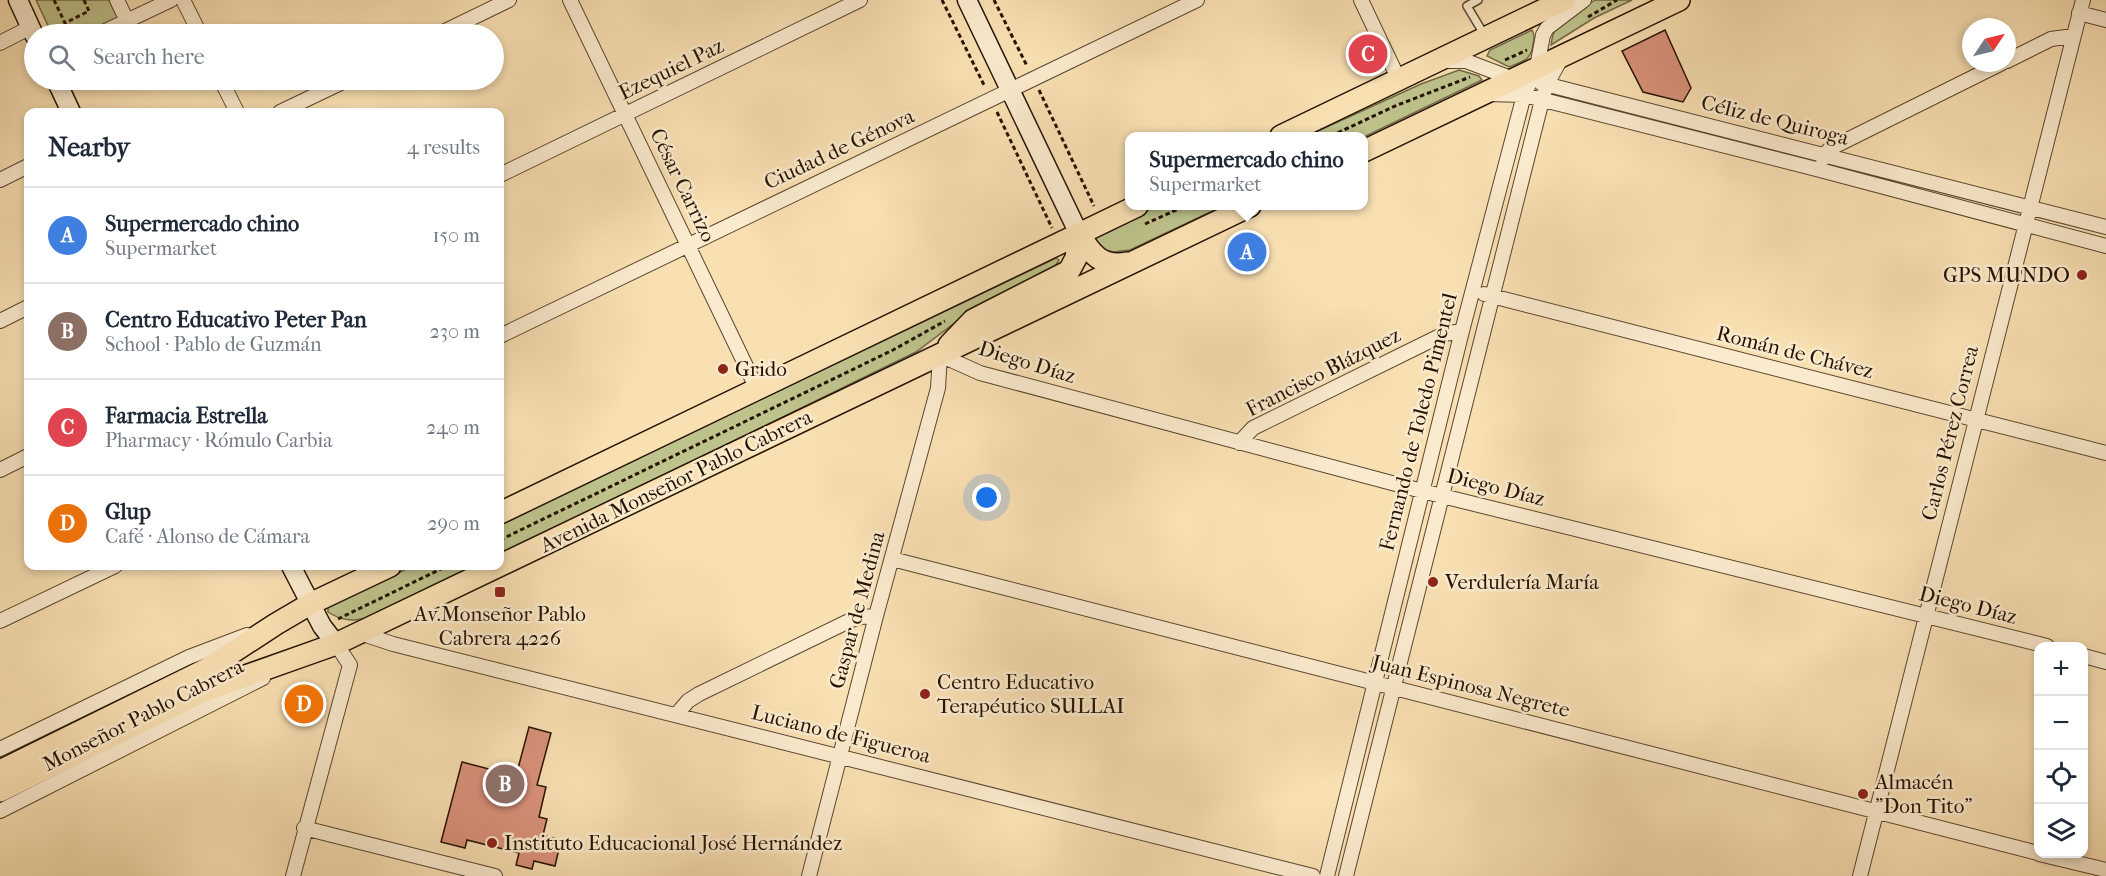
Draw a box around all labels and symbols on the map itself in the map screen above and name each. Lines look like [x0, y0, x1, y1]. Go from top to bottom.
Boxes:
north arrow [1962, 18, 2016, 72]
pin: C [1348, 32, 1388, 76]
street label: Ezequiel Paz [615, 33, 727, 105]
street label: Céliz de Quiroga [1699, 90, 1852, 150]
street label: Ciudad de Génova [760, 104, 918, 194]
street label: César Carrizo [645, 124, 721, 246]
pin: A [1228, 230, 1266, 274]
place label: GPS MUNDO [1943, 263, 2070, 287]
marker: GPS MUNDO [2075, 268, 2089, 282]
street label: Fernando de Toledo Pimentel [1374, 290, 1462, 553]
street label: Román de Chávez [1714, 321, 1876, 383]
street label: Francisco Blázquez [1242, 323, 1404, 421]
street label: Diego Díaz [976, 336, 1078, 388]
street label: Carlos Pérez Correa [1917, 343, 1983, 523]
place label: Grido [735, 357, 787, 381]
marker: Grido [716, 362, 730, 376]
street label: Avenida Monseñor Pablo Cabrera [535, 404, 816, 558]
street label: Diego Díaz [1445, 463, 1547, 511]
your location [972, 483, 1001, 512]
street label: Gaspar de Medina [824, 528, 890, 691]
place label: Verdulería María [1444, 570, 1599, 594]
marker: Verdulería María [1426, 575, 1440, 589]
street label: Diego Díaz [1917, 581, 2019, 629]
marker: Av.Monseñor Pablo Cabrera 4226 [493, 585, 507, 599]
place label: Av.Monseñor Pablo Cabrera 4226 [413, 602, 586, 650]
street label: Juan Espinosa Negrete [1368, 649, 1572, 722]
street label: Monseñor Pablo Cabrera [39, 654, 248, 776]
place label: Centro Educativo Terapéutico SULLAI [937, 670, 1125, 718]
pin: D [284, 682, 324, 726]
marker: Centro Educativo Terapéutico SULLAI [918, 687, 932, 701]
street label: Luciano de Figueroa [749, 700, 933, 768]
pin: B [486, 762, 524, 806]
place label: Almacén "Don Tito" [1874, 770, 1973, 818]
marker: Almacén "Don Tito" [1856, 787, 1870, 801]
place label: Instituto Educacional José Hernández [504, 831, 842, 855]
marker: Instituto Educacional José Hernández [485, 836, 499, 850]

